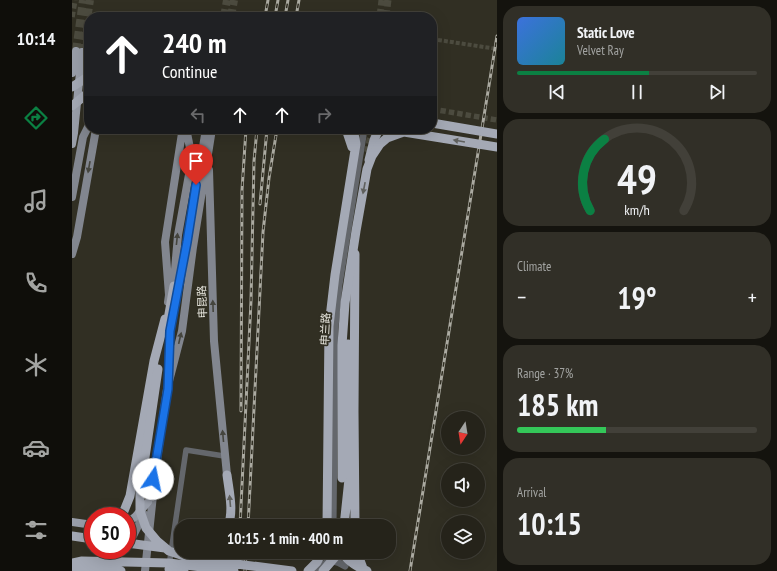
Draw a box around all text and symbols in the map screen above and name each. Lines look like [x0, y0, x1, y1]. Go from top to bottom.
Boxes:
text: Static Love [577, 23, 635, 42]
text: 240 m [162, 24, 226, 61]
text: 10:14 [17, 27, 55, 50]
icon: ahead [96, 28, 148, 80]
text: Velvet Ray [577, 42, 624, 59]
text: Continue [162, 60, 217, 83]
icon: previous [546, 81, 568, 103]
icon: pause [626, 81, 648, 103]
icon: next [706, 81, 728, 103]
icon: directions [22, 104, 50, 132]
icon: left [187, 104, 209, 126]
icon: ahead [229, 104, 251, 126]
icon: ahead [271, 104, 293, 126]
icon: right [313, 104, 335, 126]
one-way arrow [452, 138, 465, 144]
pin [179, 144, 213, 185]
icon: arrive [185, 150, 207, 172]
text: 49 [617, 151, 657, 204]
one-way arrow [86, 161, 92, 174]
one-way arrow [361, 182, 367, 194]
icon: music [22, 187, 50, 215]
text: km/h [624, 199, 650, 218]
one-way arrow [174, 233, 181, 245]
text: Climate [517, 258, 551, 275]
icon: phone [22, 269, 50, 297]
text: 19° [617, 278, 657, 317]
text: − [517, 283, 526, 311]
text: + [748, 283, 757, 311]
street label: 申昆路 [194, 285, 210, 319]
one-way arrow [210, 300, 217, 312]
street label: 申兰路 [317, 312, 333, 346]
one-way arrow [177, 331, 183, 344]
icon: climate [22, 351, 50, 379]
text: Range · 37% [517, 365, 573, 382]
text: 185 km [517, 385, 598, 424]
north arrow [441, 411, 485, 455]
map controls [441, 411, 485, 559]
one-way arrow [219, 430, 226, 442]
icon: car [22, 434, 50, 462]
position arrow [132, 458, 174, 500]
button: sound [441, 463, 485, 507]
text: Arrival [517, 484, 546, 501]
one-way arrow [226, 495, 233, 507]
text: 10:15 [517, 504, 582, 543]
speed limit sign: 50 [84, 507, 136, 559]
button: layers [441, 515, 485, 559]
icon: filters [22, 516, 50, 544]
text: 10:15 · 1 min · 400 m [227, 529, 343, 548]

